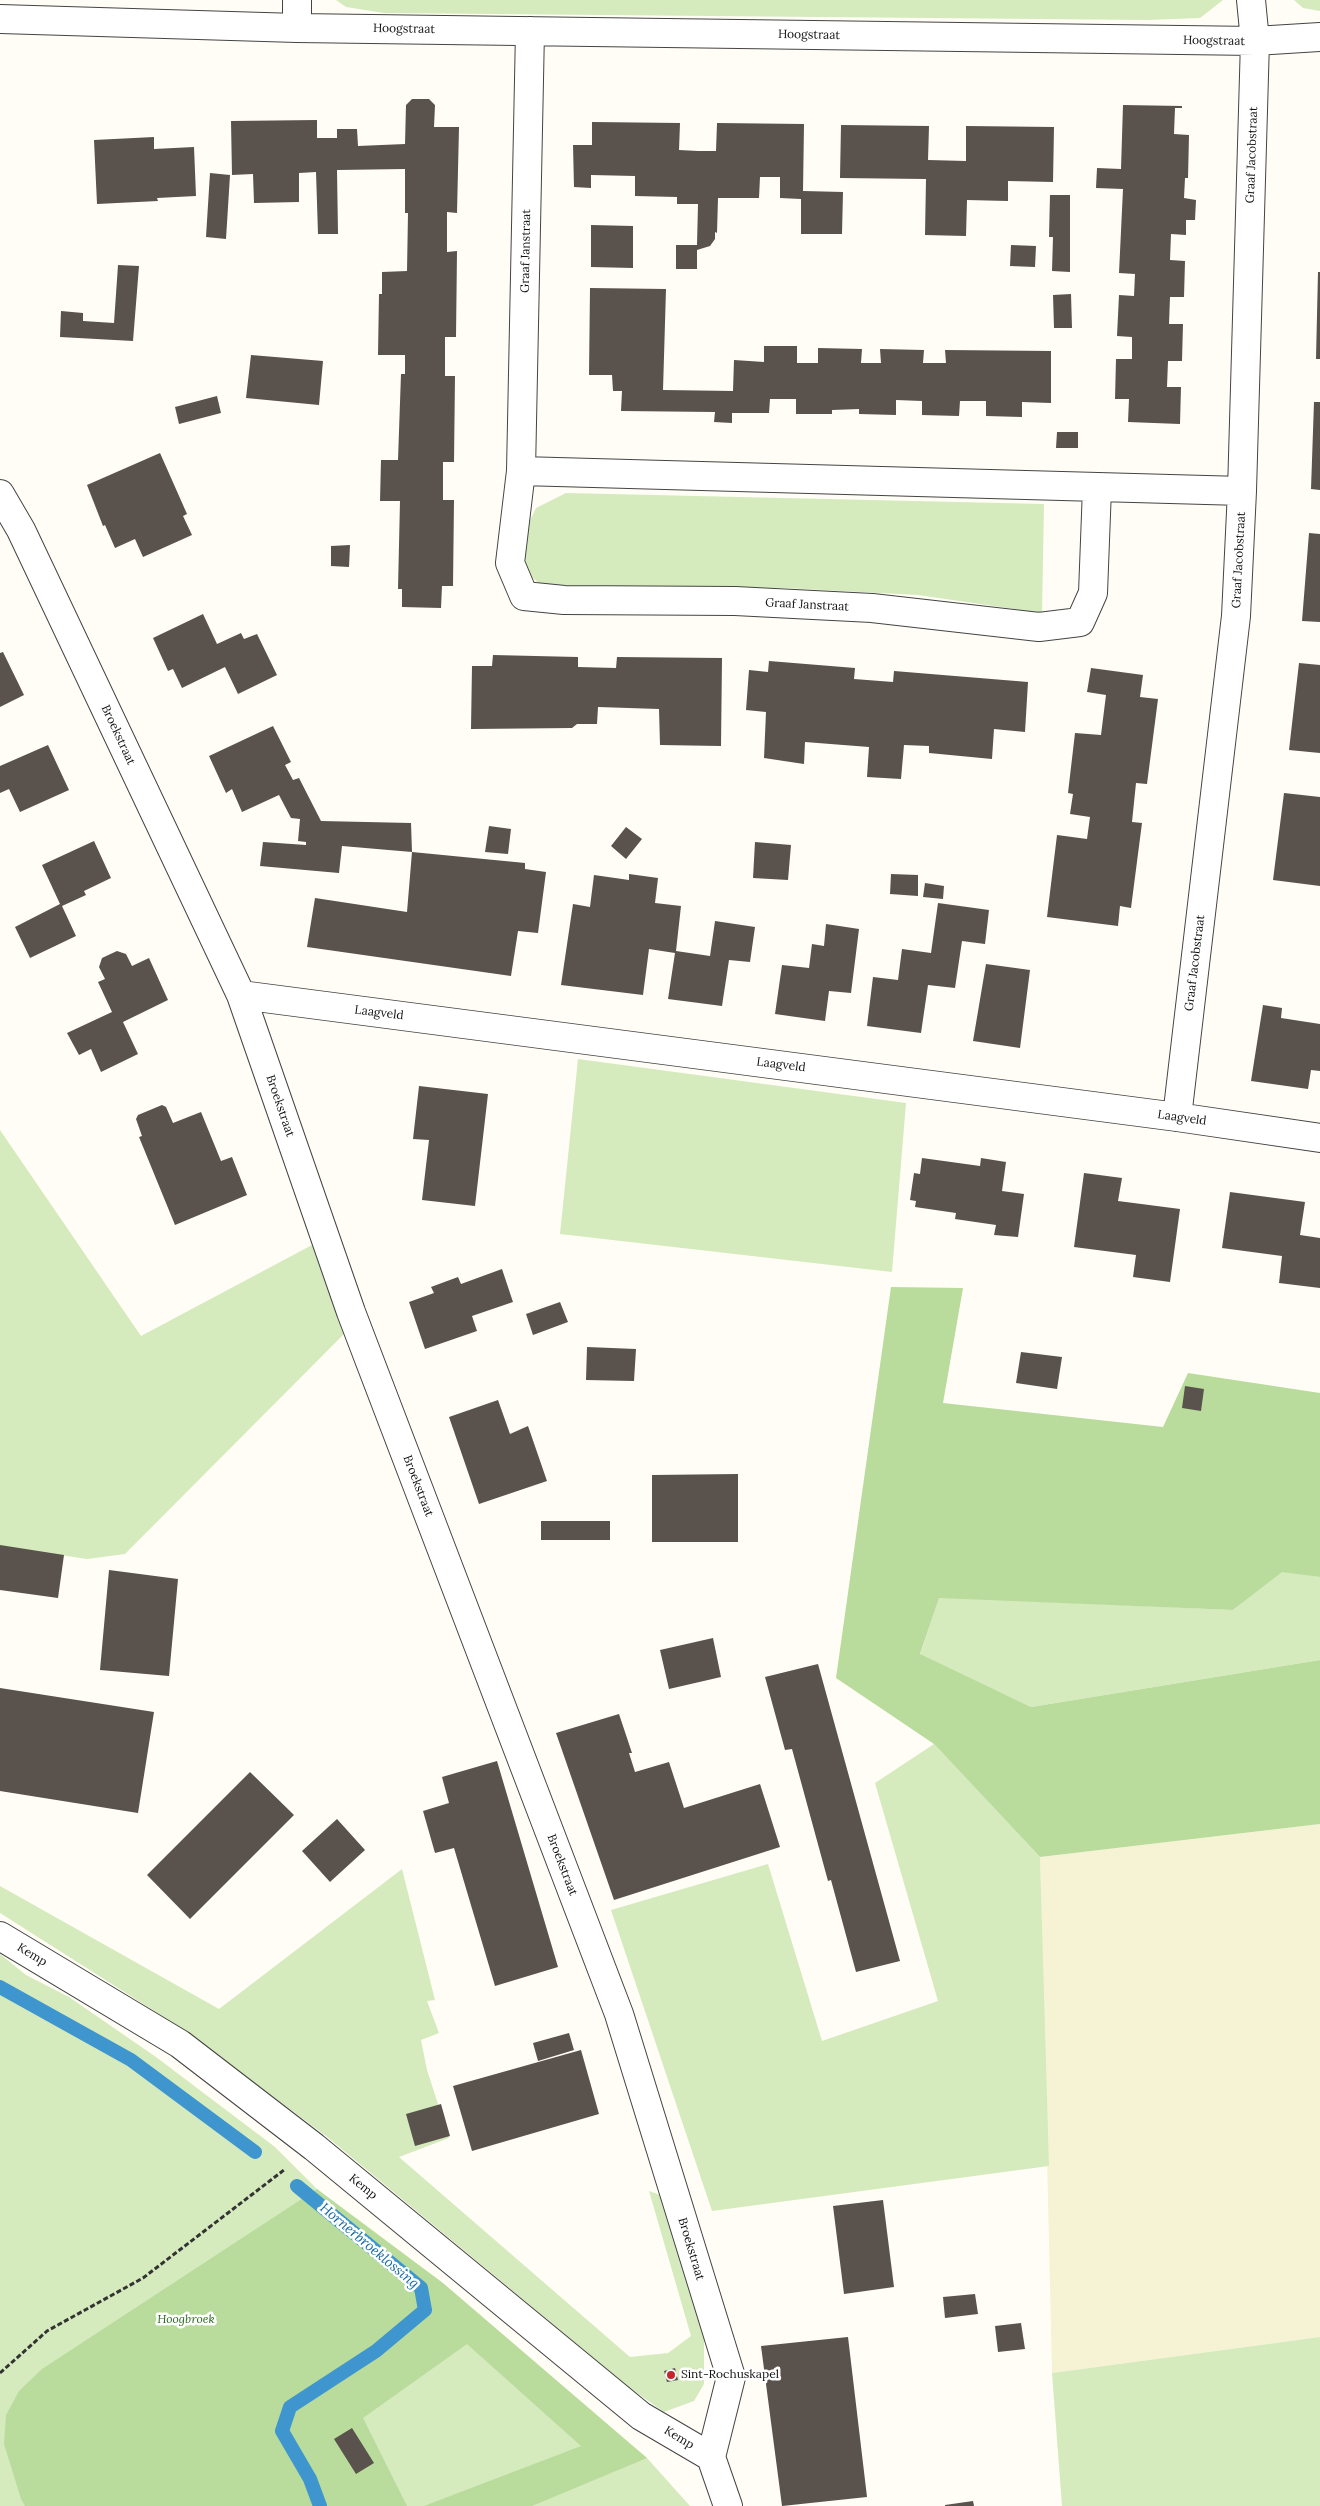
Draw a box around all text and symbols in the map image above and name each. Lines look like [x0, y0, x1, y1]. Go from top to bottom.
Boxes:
street label: Hoogstraat [373, 21, 435, 37]
street label: Hoogstraat [778, 27, 840, 43]
street label: Hoogstraat [1183, 33, 1245, 49]
street label: Graaf Jacobstraat [1243, 106, 1261, 204]
street label: Graaf Janstraat [518, 209, 534, 293]
street label: Graaf Jacobstraat [1229, 511, 1249, 609]
street label: Graaf Janstraat [765, 596, 849, 614]
street label: Broekstraat [98, 703, 138, 767]
street label: Graaf Jacobstraat [1182, 914, 1208, 1012]
street label: Laagveld [354, 1003, 404, 1023]
street label: Laagveld [756, 1055, 806, 1075]
street label: Broekstraat [263, 1073, 297, 1139]
street label: Laagveld [1157, 1107, 1207, 1129]
street label: Broekstraat [400, 1453, 436, 1519]
street label: Broekstraat [544, 1832, 580, 1898]
street label: Kemp [14, 1940, 50, 1970]
street label: Kemp [346, 2171, 380, 2203]
water label: Hornerbroeklossing [316, 2200, 422, 2292]
street label: Broekstraat [675, 2216, 707, 2282]
park label: Hoogbroek [157, 2313, 215, 2327]
place label: Sint-Rochuskapel [681, 2368, 779, 2382]
marker: Sint-Rochuskapel [665, 2369, 677, 2381]
street label: Kemp [661, 2423, 697, 2453]

